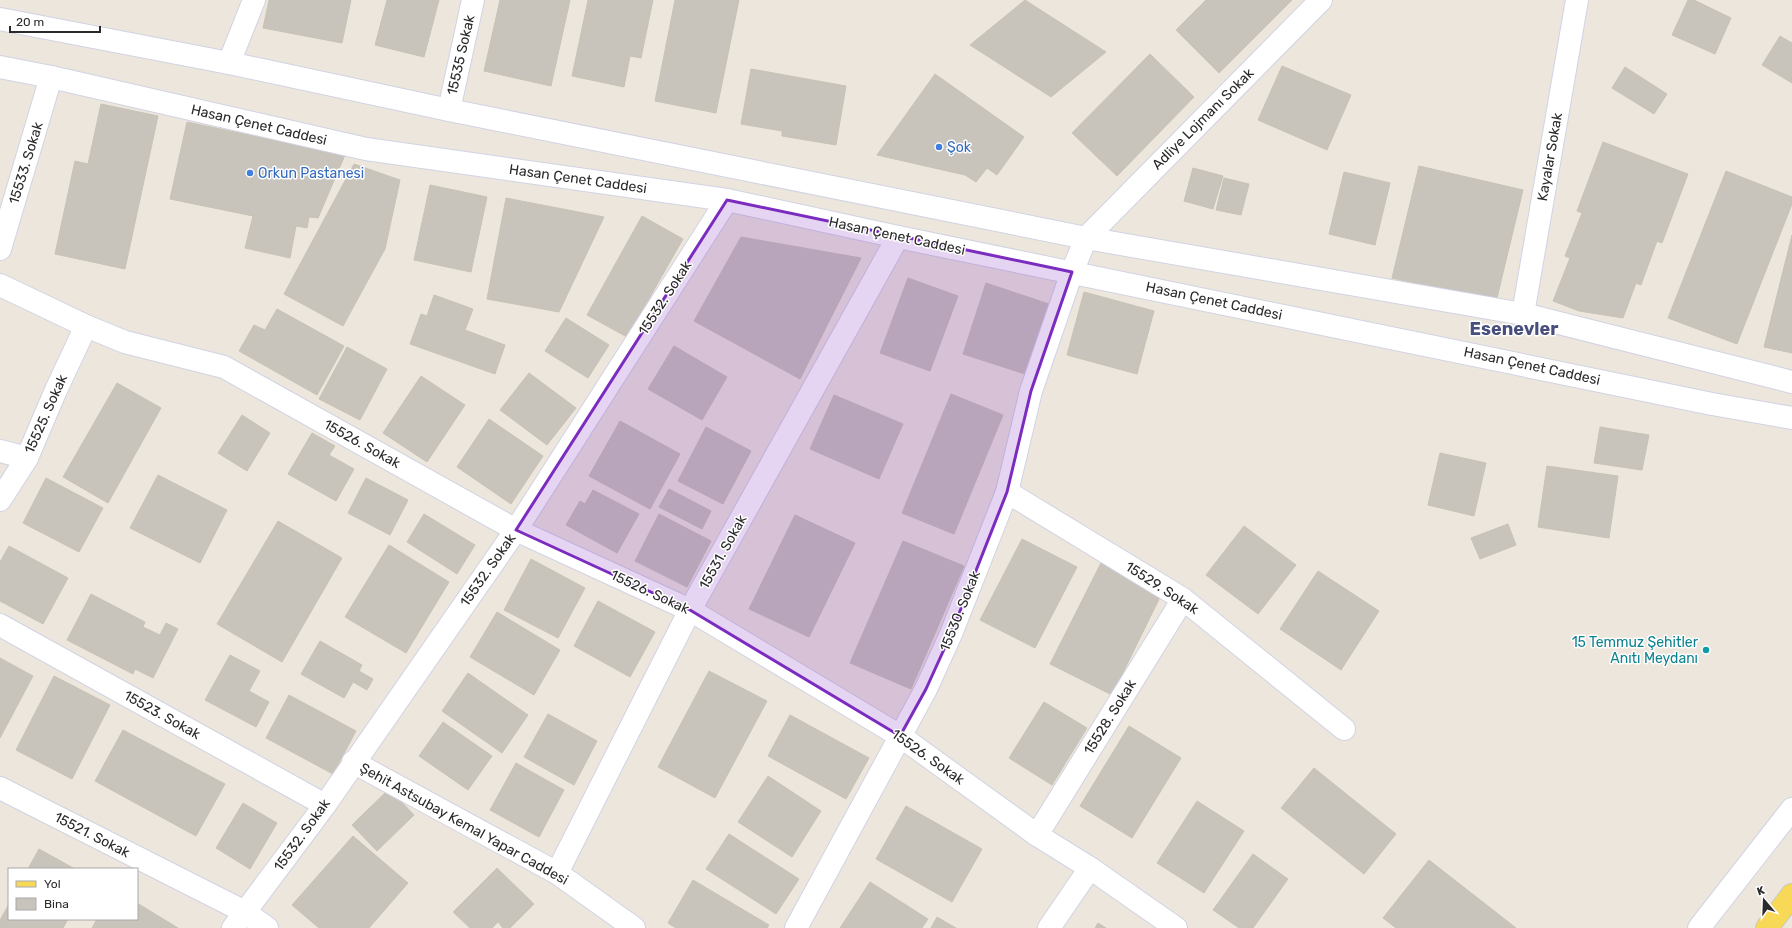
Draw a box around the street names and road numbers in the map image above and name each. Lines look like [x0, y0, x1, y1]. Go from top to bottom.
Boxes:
street label: 15535 Sokak [444, 13, 479, 97]
street label: Adliye Lojmanı Sokak [1149, 64, 1258, 173]
street label: Hasan Çenet Caddesi [189, 101, 329, 149]
street label: Kayalar Sokak [1534, 111, 1566, 203]
street label: 15533. Sokak [5, 119, 47, 206]
street label: Hasan Çenet Caddesi [508, 161, 648, 197]
street label: Hasan Çenet Caddesi [827, 213, 967, 259]
street label: 15532. Sokak [635, 257, 696, 338]
street label: Hasan Çenet Caddesi [1144, 278, 1284, 324]
street label: Hasan Çenet Caddesi [1462, 343, 1602, 389]
street label: 15525. Sokak [21, 371, 71, 456]
street label: 15526. Sokak [321, 416, 404, 472]
street label: 15531. Sokak [696, 511, 751, 592]
street label: 15532. Sokak [457, 530, 520, 610]
street label: 15529. Sokak [1122, 558, 1202, 618]
street label: 15526. Sokak [608, 566, 693, 618]
street label: 15530. Sokak [936, 567, 984, 654]
street label: 15528. Sokak [1080, 676, 1140, 758]
street label: 15523. Sokak [121, 687, 204, 743]
street label: 15526. Sokak [888, 726, 968, 789]
street label: Şehit Astsubay Kemal Yapar Caddesi [357, 759, 571, 889]
street label: 15532. Sokak [270, 795, 334, 874]
street label: 15521. Sokak [51, 809, 133, 862]

